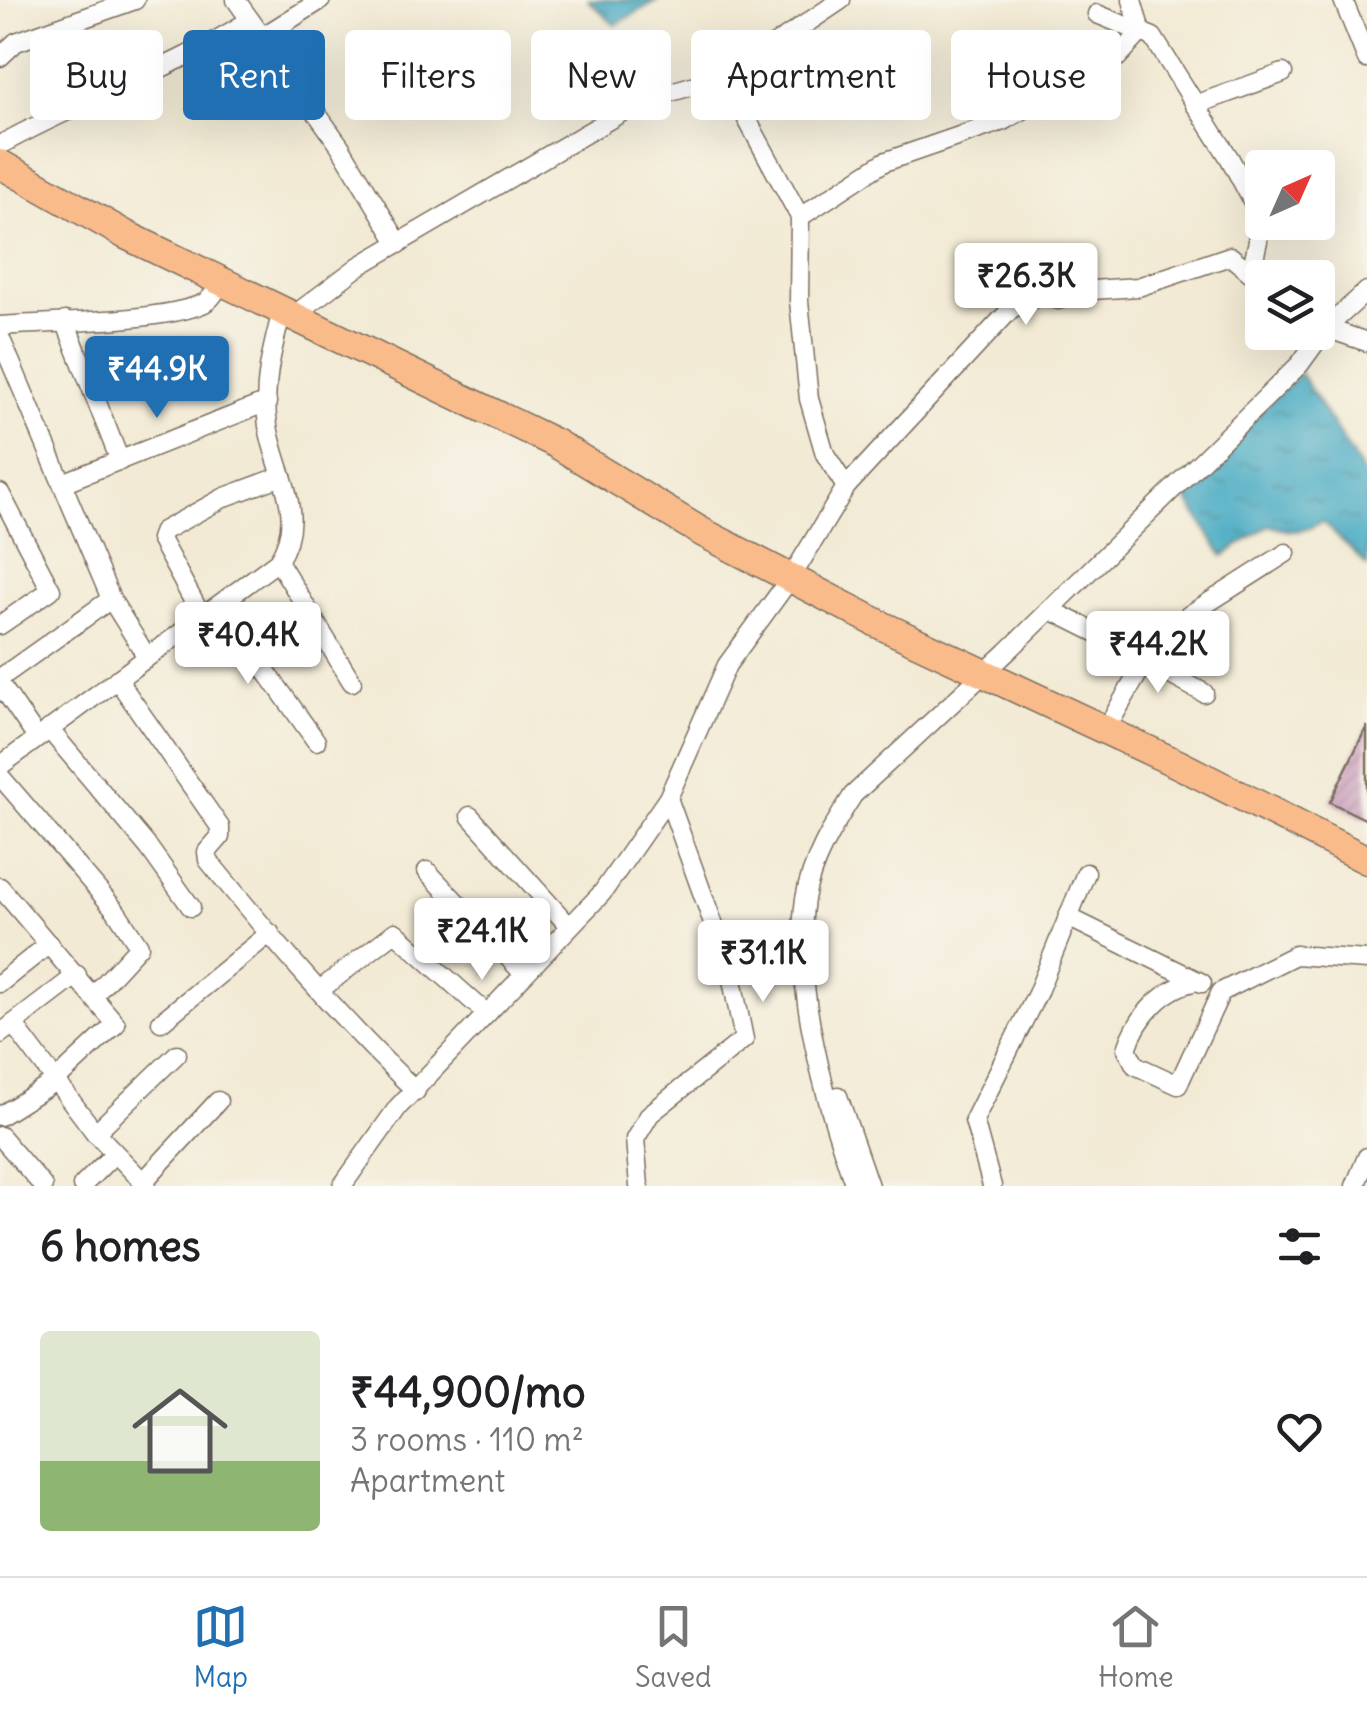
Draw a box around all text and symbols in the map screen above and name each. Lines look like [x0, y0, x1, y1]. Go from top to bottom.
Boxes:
chip: Buy [30, 30, 163, 120]
chip: Rent [183, 30, 325, 120]
chip: Filters [345, 30, 511, 120]
chip: New [531, 30, 671, 120]
chip: Apartment [691, 30, 931, 120]
chip: House [951, 30, 1121, 120]
north arrow [1245, 150, 1335, 240]
map controls [1245, 150, 1335, 350]
pin: ₹26.3K [945, 243, 1107, 328]
text: ₹26.3K [977, 255, 1075, 296]
button: layers [1245, 260, 1335, 350]
pin: ₹44.9K [76, 336, 238, 421]
text: ₹44.9K [107, 348, 207, 389]
pin: ₹40.4K [167, 602, 329, 687]
pin: ₹44.2K [1077, 611, 1239, 696]
text: ₹40.4K [197, 614, 299, 655]
text: ₹44.2K [1108, 623, 1208, 664]
pin: ₹24.1K [401, 898, 563, 983]
text: ₹24.1K [436, 910, 528, 951]
pin: ₹31.1K [682, 920, 844, 1005]
text: ₹31.1K [720, 932, 806, 973]
icon: filters [1272, 1219, 1327, 1274]
text: 6 homes [40, 1220, 201, 1272]
text: ₹44,900/mo [350, 1366, 586, 1418]
icon: home [120, 1371, 240, 1491]
icon: heart [1272, 1404, 1327, 1459]
text: 3 rooms · 110 m² [350, 1419, 584, 1460]
text: Apartment [350, 1460, 505, 1501]
tab: Map [193, 1599, 248, 1695]
tab: Saved [635, 1599, 712, 1695]
tab: Home [1098, 1599, 1174, 1695]

